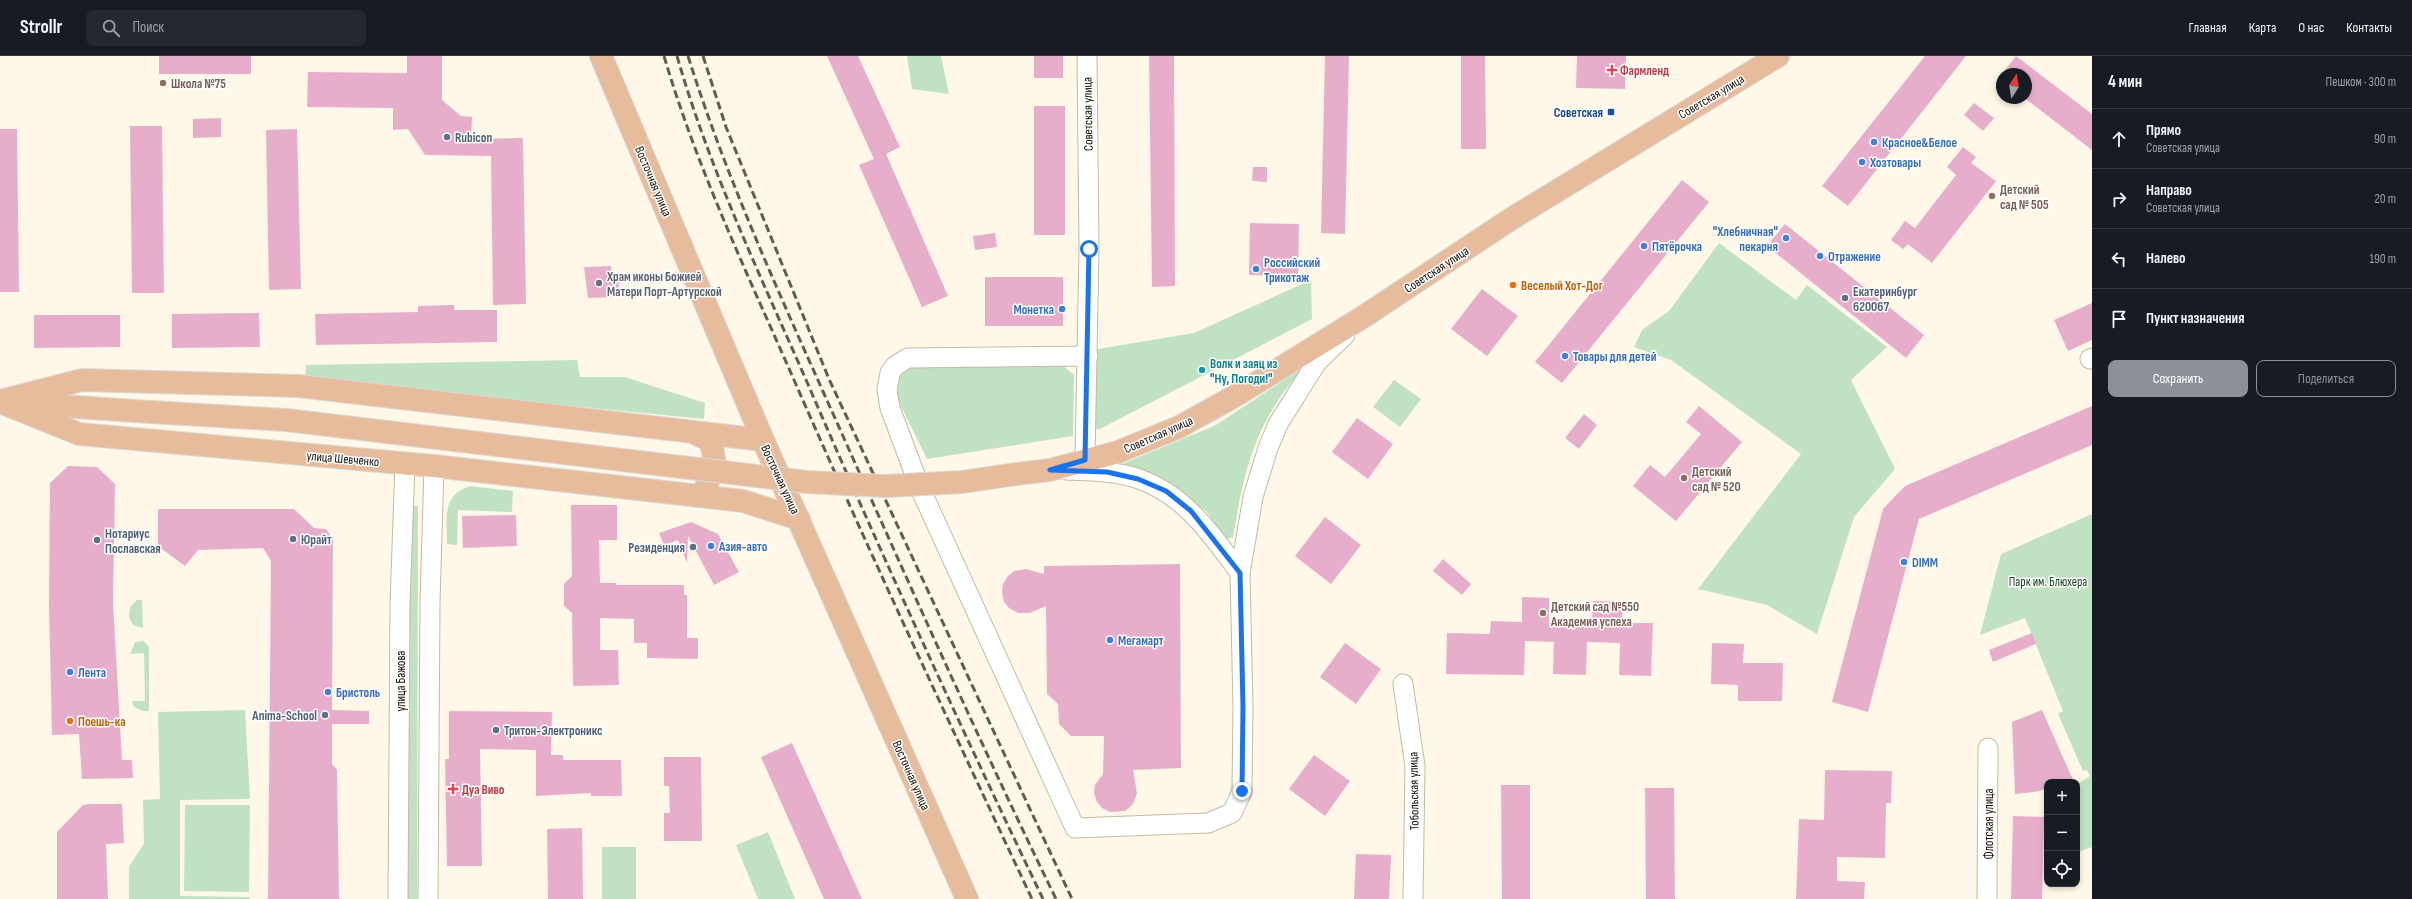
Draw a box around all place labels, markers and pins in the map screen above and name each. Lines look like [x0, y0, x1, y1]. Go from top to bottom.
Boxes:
place label: Фармленд [1620, 63, 1669, 79]
marker: Фармленд [1607, 65, 1617, 75]
place label: Школа №75 [171, 76, 226, 92]
marker: Школа №75 [158, 78, 168, 88]
place label: Советская [1554, 105, 1603, 121]
marker: Советская [1606, 107, 1616, 117]
place label: Rubicon [455, 130, 492, 146]
marker: Rubicon [442, 132, 452, 142]
place label: Красное&Белое [1882, 135, 1957, 151]
marker: Красное&Белое [1869, 137, 1879, 147]
place label: Хозтовары [1869, 155, 1921, 171]
marker: Хозтовары [1857, 157, 1867, 167]
place label: Детский сад № 505 [2000, 182, 2049, 213]
marker: Детский сад № 505 [1987, 191, 1997, 201]
place label: "Хлебничная" пекарня [1713, 224, 1778, 255]
marker: "Хлебничная" пекарня [1781, 233, 1791, 243]
place label: Пятёрочка [1652, 239, 1702, 255]
marker: Пятёрочка [1639, 241, 1649, 251]
place label: Отражение [1828, 249, 1881, 265]
marker: Отражение [1815, 251, 1825, 261]
place label: Российский Трикотаж [1264, 255, 1320, 286]
marker: Российский Трикотаж [1251, 264, 1261, 274]
place label: Храм иконы Божией Матери Порт-Артурской [606, 269, 722, 300]
marker: Храм иконы Божией Матери Порт-Артурской [594, 278, 604, 288]
place label: Веселый Хот-Дог [1521, 278, 1603, 294]
marker: Веселый Хот-Дог [1508, 280, 1518, 290]
place label: Екатеринбург 620067 [1853, 284, 1917, 315]
marker: Екатеринбург 620067 [1840, 293, 1850, 303]
place label: Монетка [1013, 302, 1054, 318]
marker: Монетка [1057, 304, 1067, 314]
place label: Товары для детей [1573, 349, 1657, 365]
marker: Товары для детей [1560, 351, 1570, 361]
place label: Волк и заяц из "Ну, Погоди!" [1210, 356, 1278, 387]
marker: Волк и заяц из "Ну, Погоди!" [1197, 365, 1207, 375]
place label: Детский сад № 520 [1692, 464, 1741, 495]
marker: Детский сад № 520 [1679, 473, 1689, 483]
place label: Нотариус Пославская [105, 526, 161, 557]
place label: Юрайт [301, 532, 332, 548]
marker: Юрайт [288, 534, 298, 544]
marker: Нотариус Пославская [92, 535, 102, 545]
place label: Азия-авто [718, 539, 768, 555]
place label: Резиденция [628, 540, 685, 556]
marker: Азия-авто [706, 541, 716, 551]
marker: Резиденция [688, 542, 698, 552]
place label: DIMM [1912, 555, 1938, 571]
marker: DIMM [1899, 557, 1909, 567]
place label: Детский сад №550 Академия успеха [1550, 599, 1639, 630]
marker: Детский сад №550 Академия успеха [1538, 608, 1548, 618]
place label: Мегамарт [1118, 633, 1164, 649]
marker: Мегамарт [1105, 635, 1115, 645]
place label: Лента [78, 665, 106, 681]
marker: Лента [65, 667, 75, 677]
place label: Бристоль [336, 685, 380, 701]
marker: Бристоль [323, 687, 333, 697]
place label: Anima-School [251, 708, 317, 724]
marker: Anima-School [320, 710, 330, 720]
place label: Поешь-ка [78, 714, 125, 730]
marker: Поешь-ка [65, 716, 75, 726]
place label: Тритон-Электроникс [504, 723, 603, 739]
marker: Тритон-Электроникс [491, 725, 501, 735]
place label: Дуа Виво [462, 782, 505, 798]
marker: Дуа Виво [447, 783, 459, 795]

